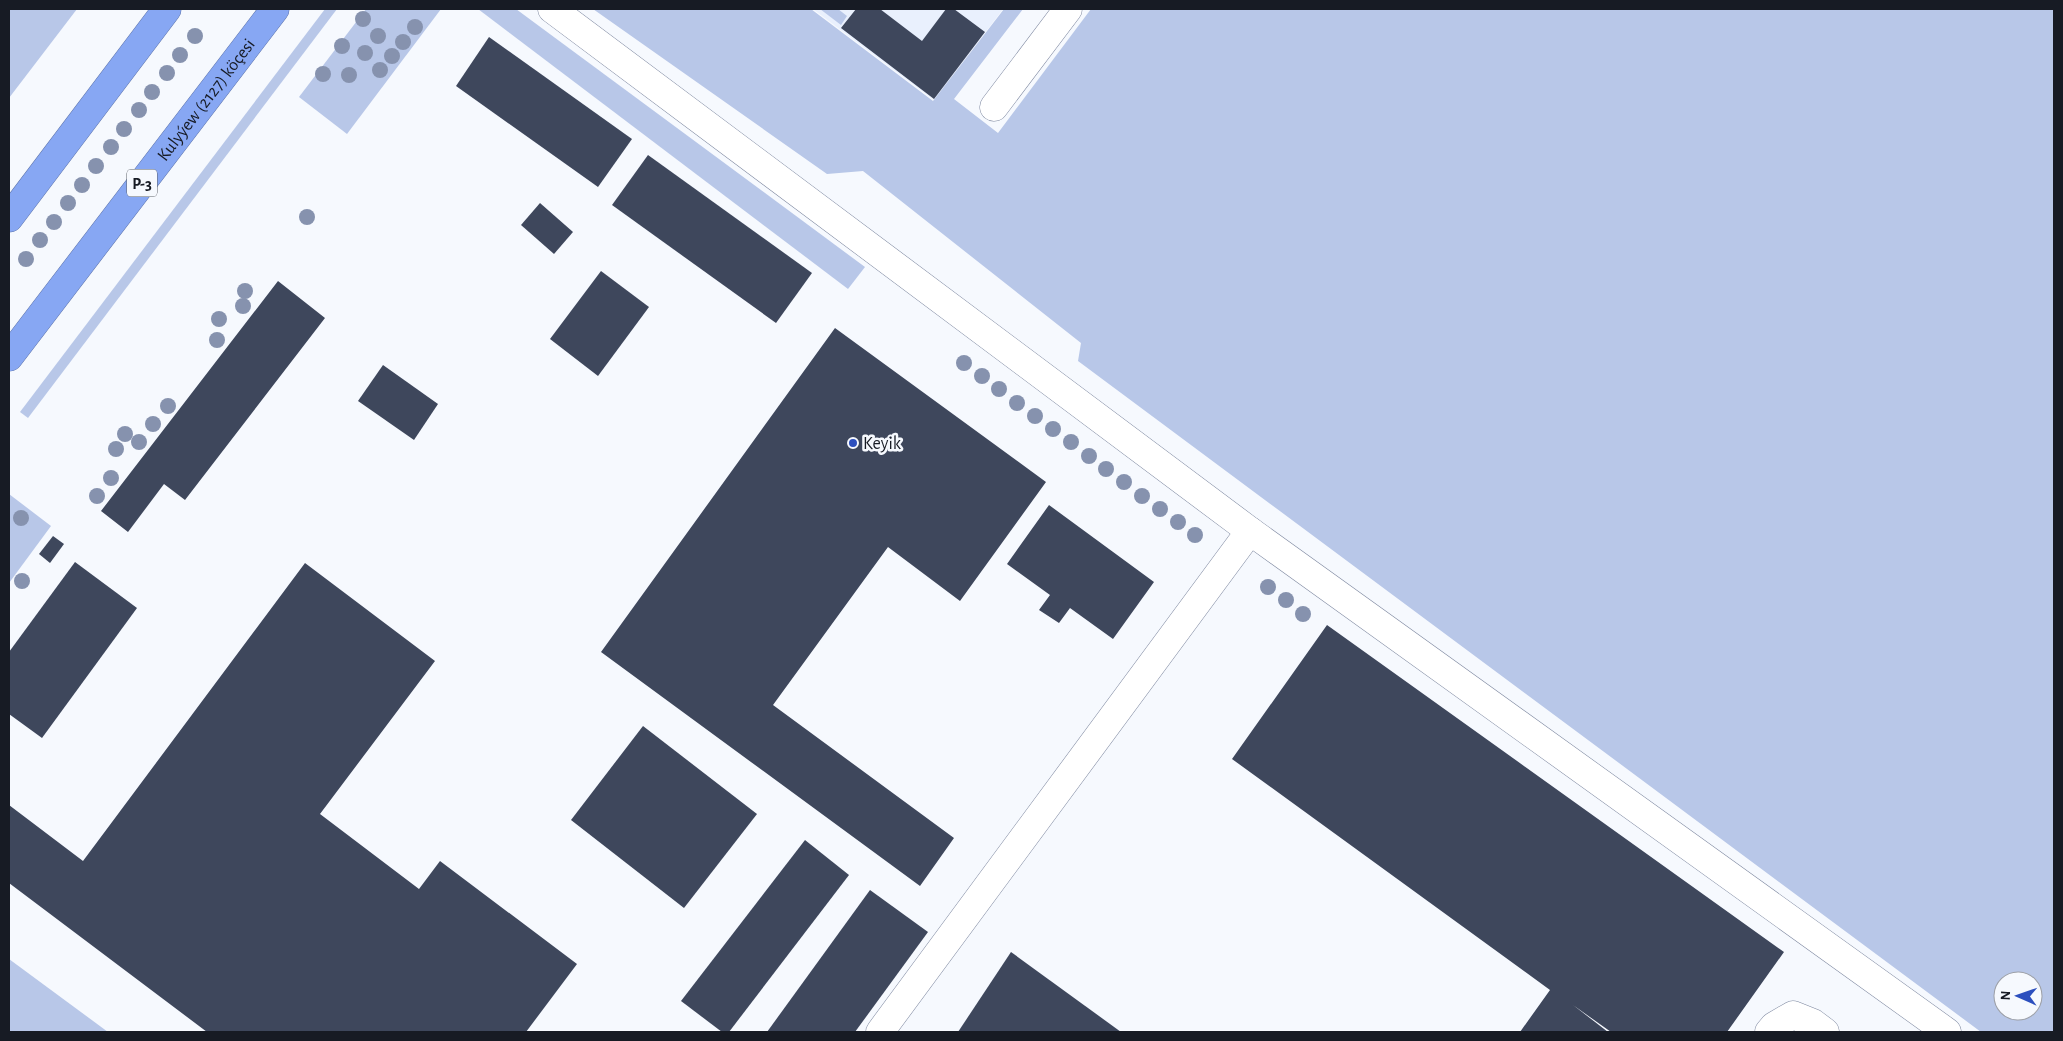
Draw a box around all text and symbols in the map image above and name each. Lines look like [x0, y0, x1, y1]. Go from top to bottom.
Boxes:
street label: Kulyýew (2127) köçesi [154, 36, 259, 165]
road number: P-3 [127, 170, 157, 197]
place label: Keyik [863, 435, 902, 453]
marker: Keyik [847, 437, 859, 449]
north arrow [1993, 971, 2043, 1021]
text: N [1999, 990, 2013, 1001]

